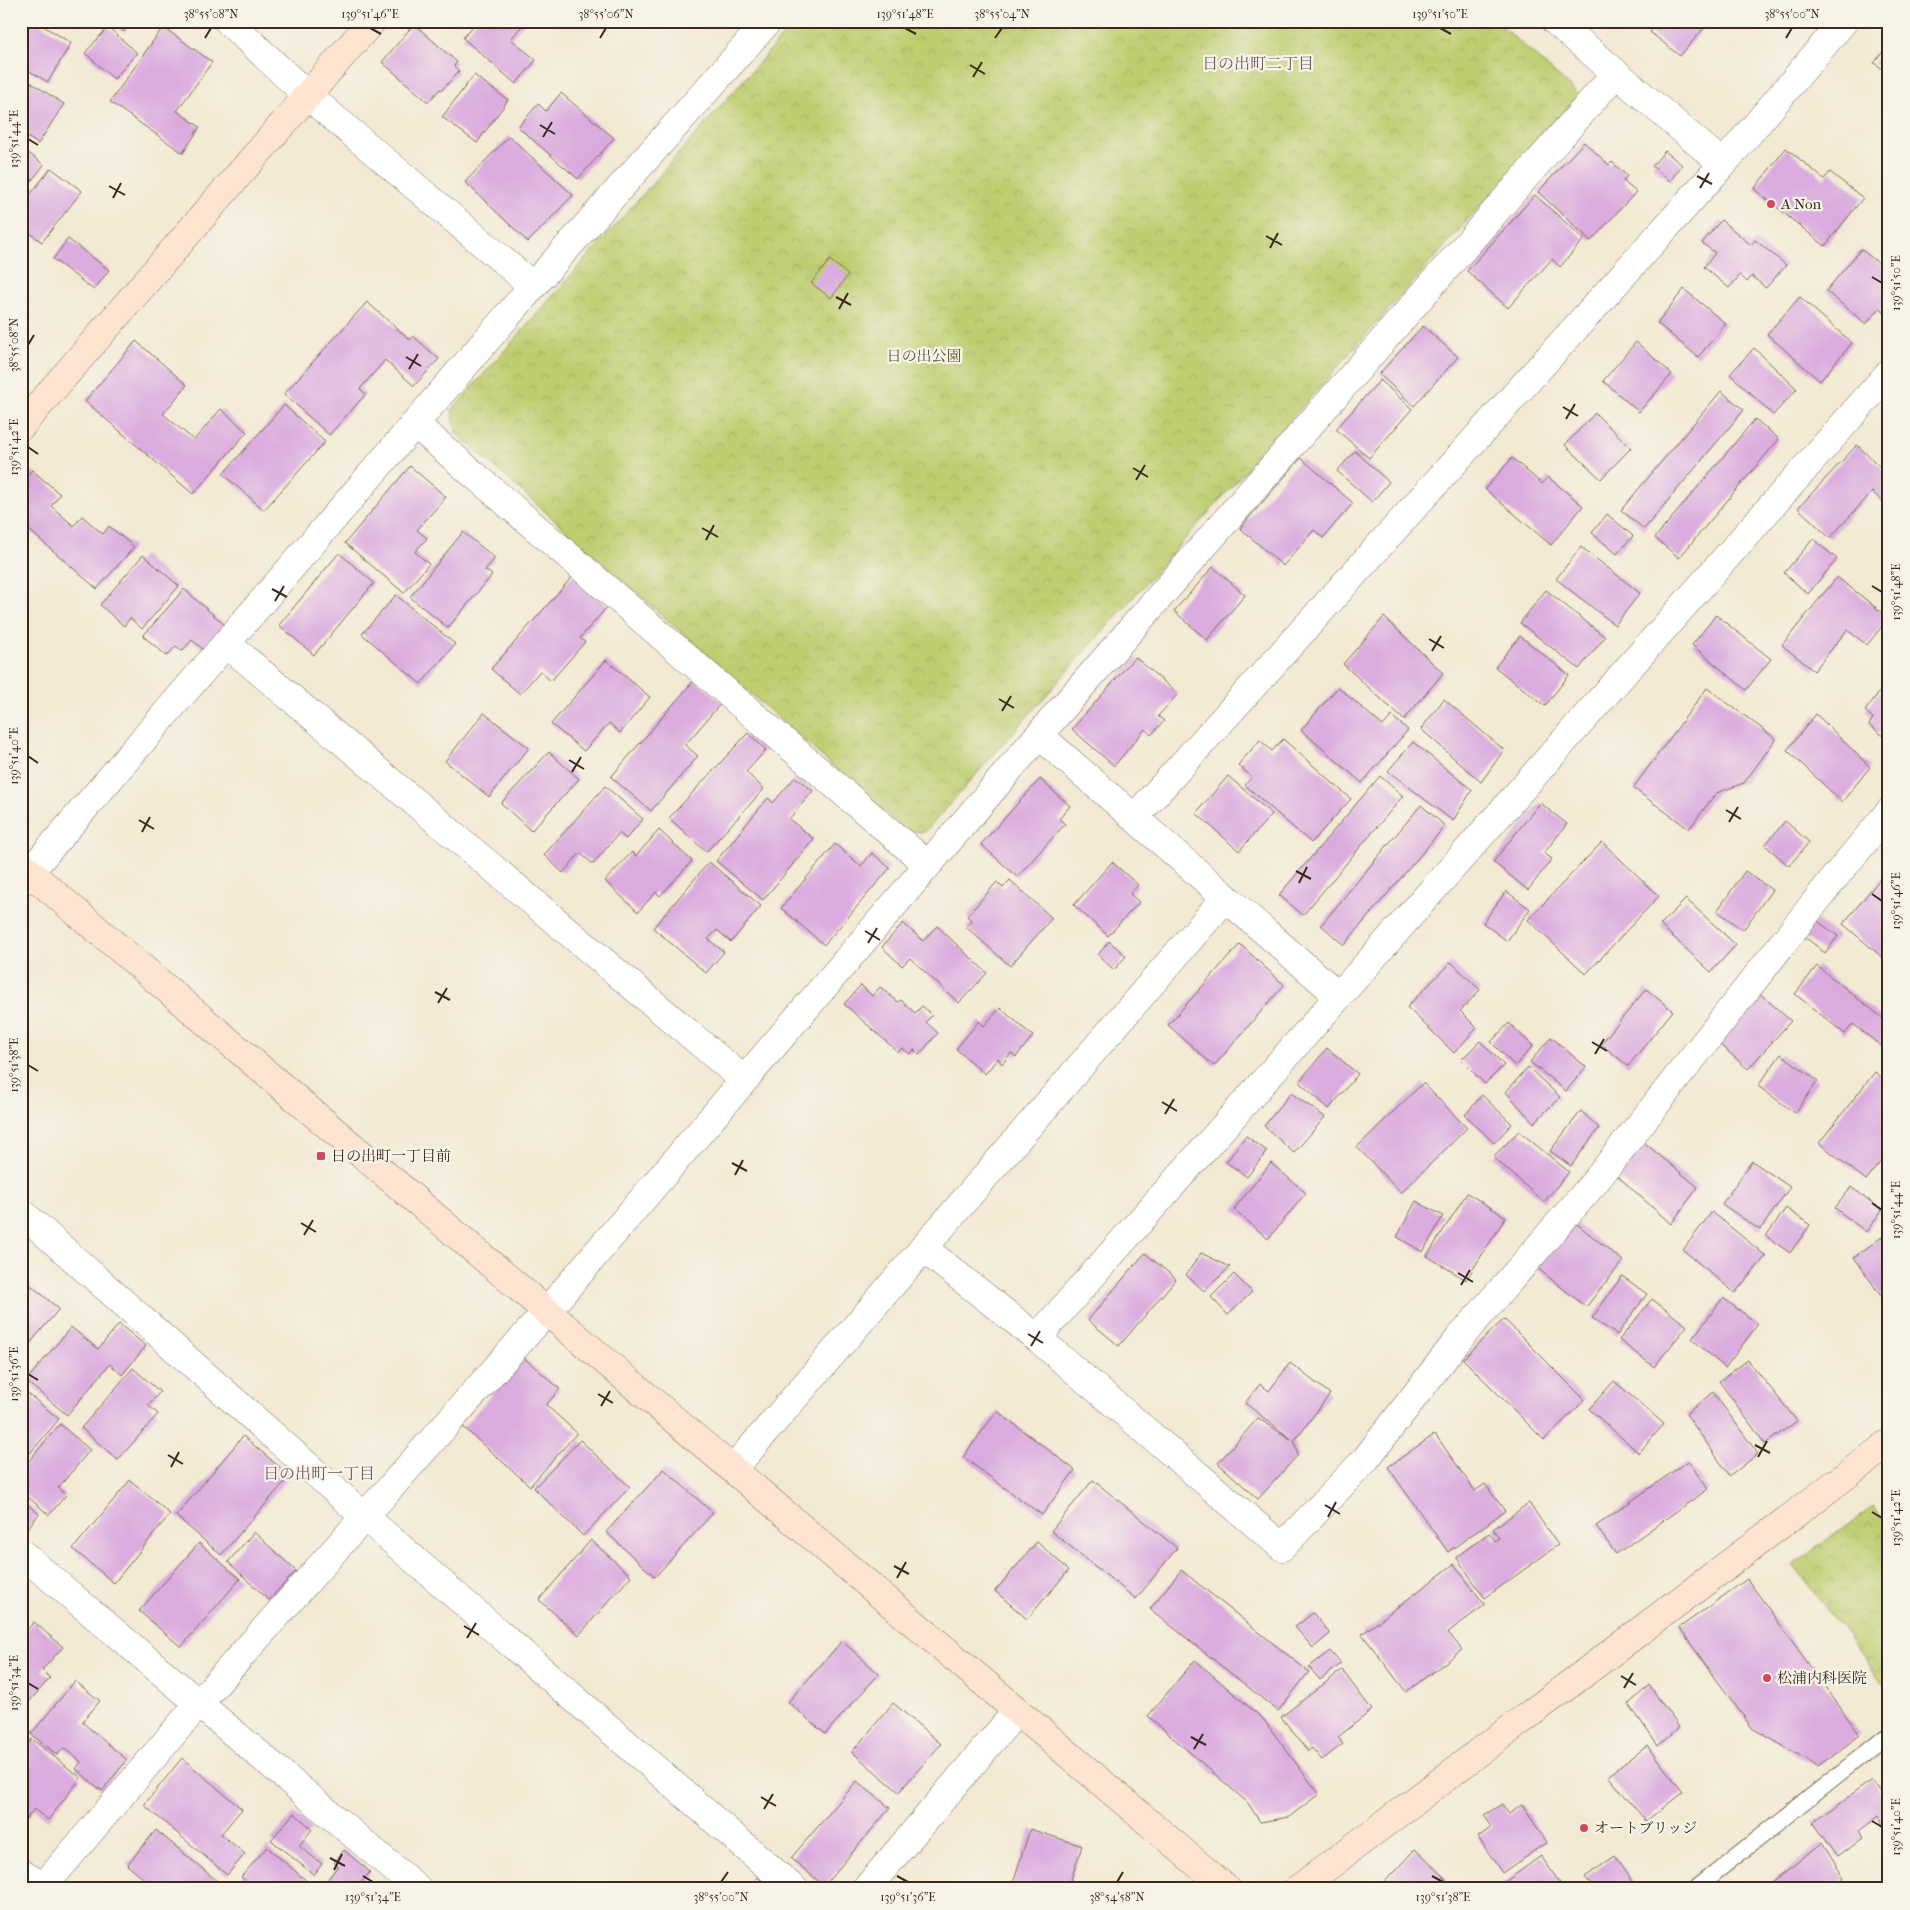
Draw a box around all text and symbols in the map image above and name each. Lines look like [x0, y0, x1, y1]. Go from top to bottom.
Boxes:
text: 38°55'08"N [184, 7, 238, 21]
text: 139°51'46"E [341, 7, 399, 21]
text: 38°55'06"N [578, 7, 634, 21]
text: 139°51'48"E [876, 7, 934, 21]
text: 38°55'04"N [974, 7, 1030, 21]
text: 139°51'50"E [1412, 7, 1468, 21]
text: 38°55'00"N [1764, 7, 1820, 21]
district label: 日の出町二丁目 [1202, 54, 1314, 73]
text: 139°51'44"E [7, 110, 21, 168]
place label: A Non [1780, 195, 1822, 213]
marker: A Non [1765, 198, 1777, 210]
text: 139°51'50"E [1889, 255, 1903, 311]
text: 38°55'08"N [7, 318, 21, 372]
park label: 日の出公園 [886, 347, 962, 365]
text: 139°51'42"E [7, 418, 21, 476]
text: 139°51'48"E [1889, 563, 1903, 621]
text: 139°51'40"E [7, 727, 21, 785]
text: 139°51'46"E [1889, 872, 1903, 930]
text: 139°51'38"E [7, 1038, 21, 1092]
place label: 日の出町一丁目前 [331, 1147, 451, 1165]
marker: 日の出町一丁目前 [315, 1150, 327, 1162]
text: 139°51'44"E [1889, 1181, 1903, 1239]
text: 139°51'36"E [7, 1346, 21, 1402]
district label: 日の出町一丁目 [263, 1464, 375, 1483]
text: 139°51'42"E [1889, 1489, 1903, 1547]
text: 139°51'34"E [7, 1655, 21, 1711]
place label: 松浦内科医院 [1777, 1669, 1867, 1687]
marker: 松浦内科医院 [1761, 1672, 1773, 1684]
text: 139°51'40"E [1889, 1798, 1903, 1856]
place label: オートブリッジ [1594, 1819, 1697, 1837]
marker: オートブリッジ [1578, 1822, 1590, 1834]
text: 139°51'34"E [345, 1890, 401, 1904]
text: 38°55'00"N [693, 1890, 749, 1904]
text: 139°51'36"E [880, 1890, 936, 1904]
text: 38°54'58"N [1089, 1890, 1145, 1904]
text: 139°51'38"E [1416, 1890, 1470, 1904]

